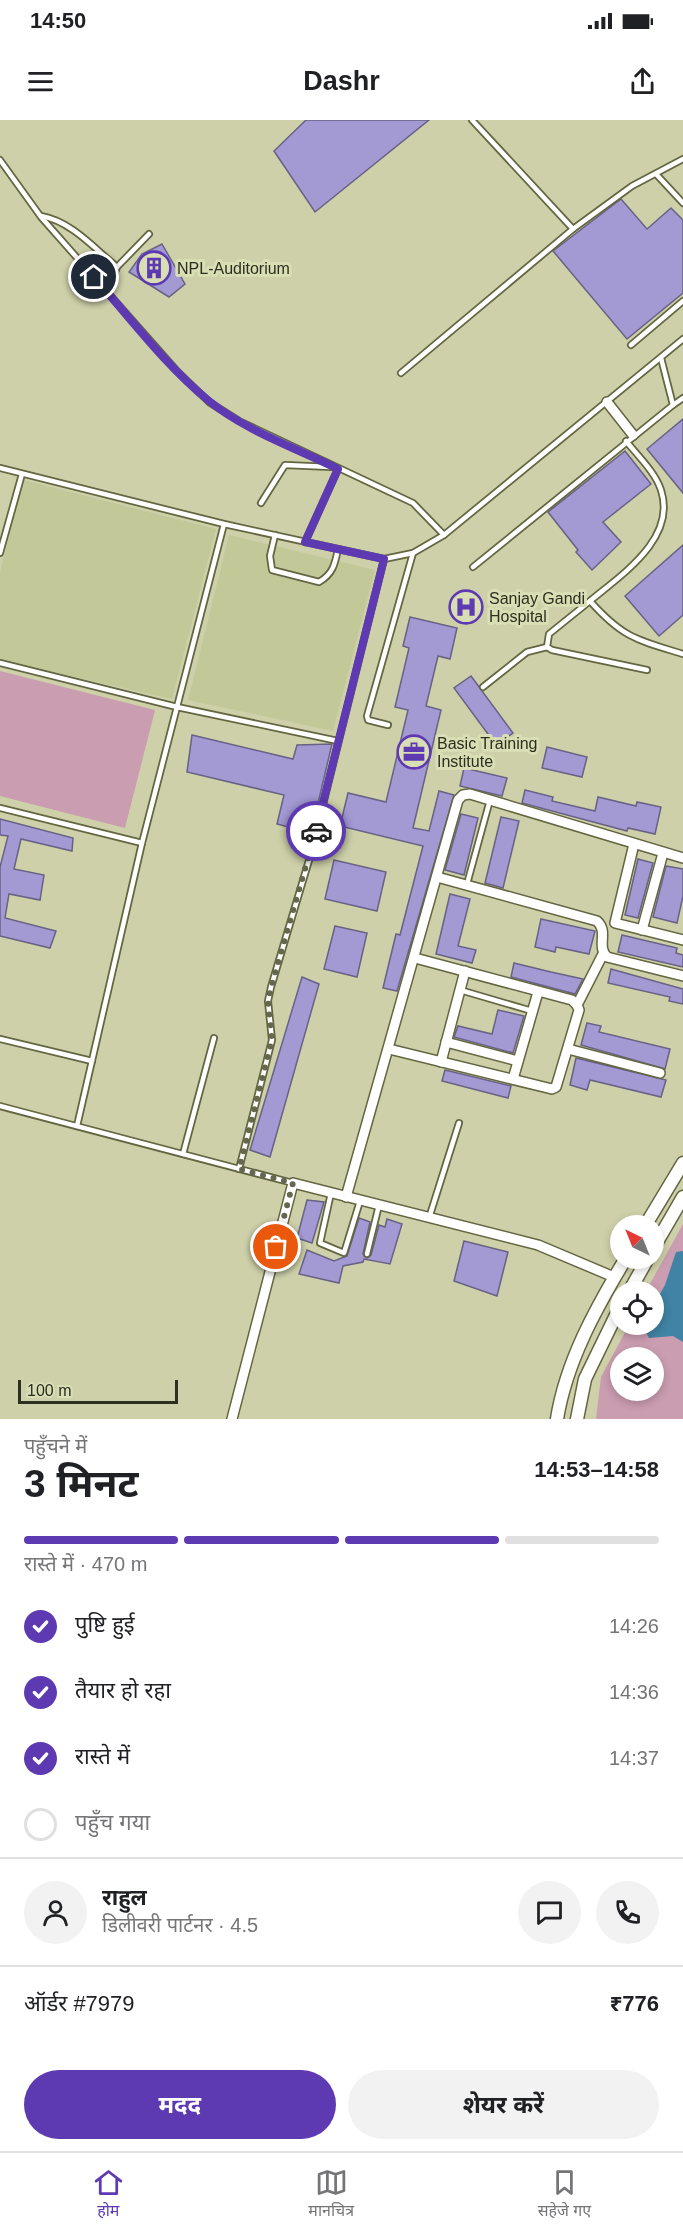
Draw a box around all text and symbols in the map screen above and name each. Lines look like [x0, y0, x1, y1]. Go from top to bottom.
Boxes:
text: 14:50 [30, 8, 86, 33]
icon: menu [24, 65, 57, 98]
icon: share [626, 65, 659, 98]
text: Dashr [303, 66, 380, 96]
building icon: NPL-Auditorium [136, 250, 172, 286]
pin [68, 251, 119, 302]
icon: home [77, 260, 110, 293]
place label: NPL-Auditorium [177, 260, 290, 277]
hospital icon: Sanjay Gandi Hospital [448, 589, 484, 625]
place label: Sanjay Gandi Hospital [489, 590, 585, 625]
office icon: Basic Training Institute [396, 734, 432, 770]
place label: Basic Training Institute [437, 735, 538, 770]
courier [286, 801, 346, 861]
icon: car [300, 815, 333, 848]
north arrow [610, 1215, 664, 1269]
map controls [610, 1215, 664, 1401]
pin [250, 1221, 301, 1272]
icon: bag [259, 1230, 292, 1263]
button: locate [610, 1281, 664, 1335]
button: layers [610, 1347, 664, 1401]
scale bar [18, 1377, 178, 1404]
text: 100 m [27, 1382, 71, 1399]
text: पहुँचने में [24, 1435, 87, 1457]
text: 14:53–14:58 [534, 1457, 659, 1482]
text: 3 मिनट [24, 1462, 138, 1505]
text: रास्ते में · 470 m [24, 1553, 147, 1575]
icon: check [24, 1610, 57, 1643]
text: पुष्टि हुई [75, 1612, 135, 1637]
text: 14:26 [609, 1615, 659, 1637]
icon: check [24, 1676, 57, 1709]
text: तैयार हो रहा [75, 1678, 171, 1703]
text: 14:36 [609, 1681, 659, 1703]
icon: check [24, 1742, 57, 1775]
text: रास्ते में [75, 1744, 130, 1769]
text: 14:37 [609, 1747, 659, 1769]
text: पहुँच गया [75, 1810, 150, 1835]
button: person [24, 1881, 87, 1944]
button: chat [518, 1881, 581, 1944]
button: phone [596, 1881, 659, 1944]
text: राहुल [102, 1885, 147, 1910]
text: डिलीवरी पार्टनर · 4.5 [102, 1914, 258, 1936]
text: ऑर्डर #7979 [24, 1991, 135, 2016]
text: ₹776 [610, 1991, 659, 2016]
button: मदद [24, 2070, 336, 2139]
button: शेयर करें [348, 2070, 659, 2139]
tab: होम [92, 2166, 125, 2223]
tab: मानचित्र [308, 2166, 354, 2223]
tab: सहेजे गए [538, 2166, 591, 2223]

